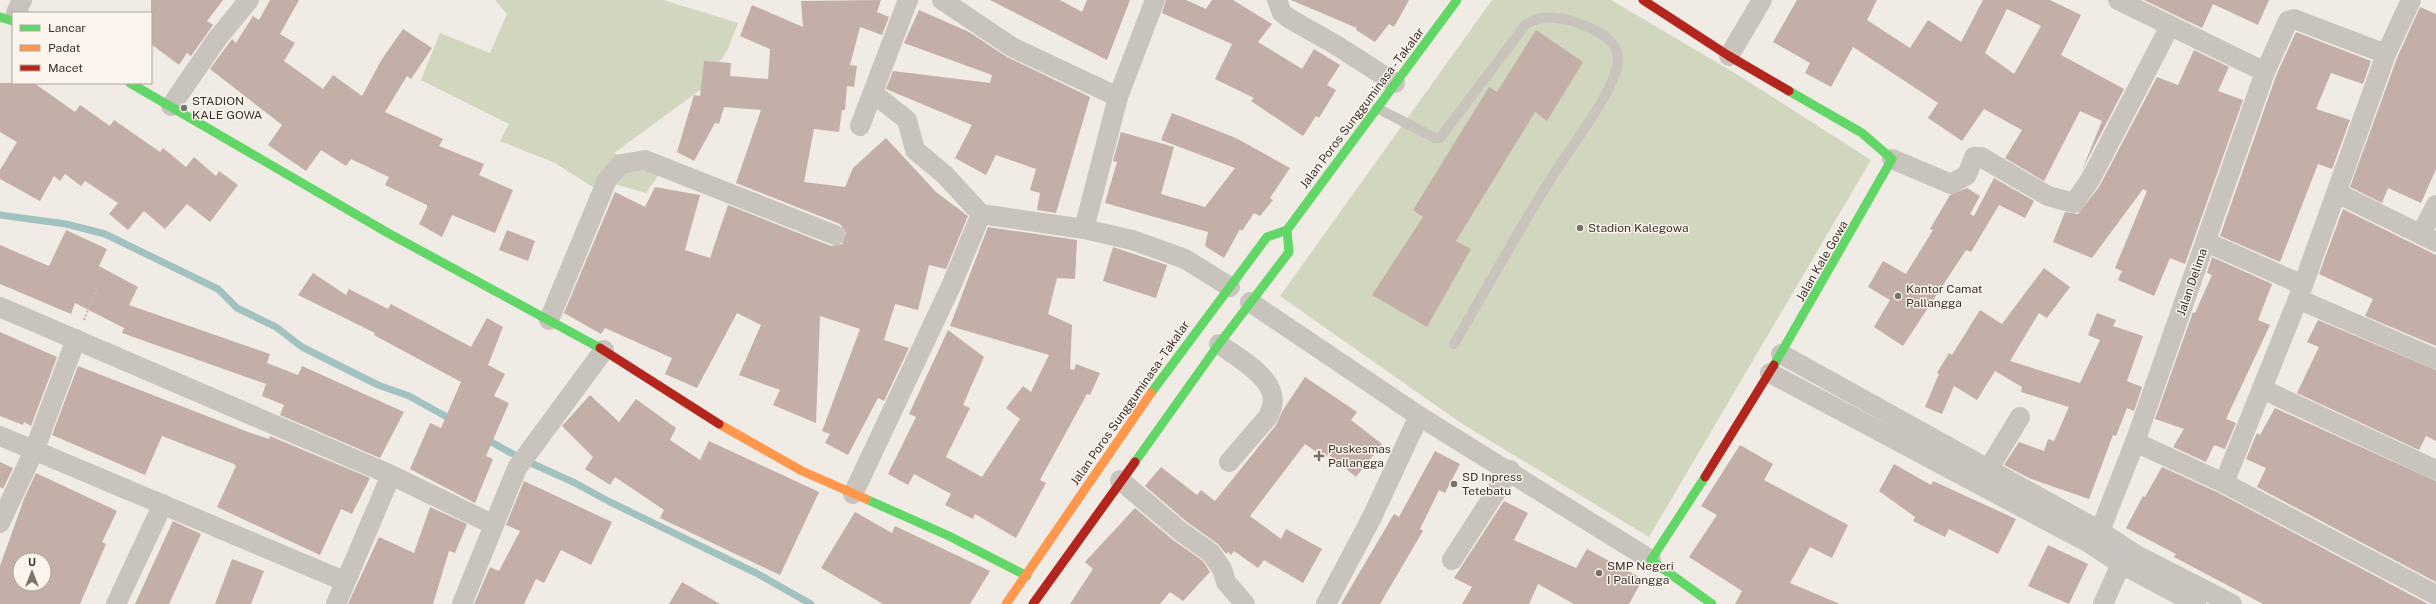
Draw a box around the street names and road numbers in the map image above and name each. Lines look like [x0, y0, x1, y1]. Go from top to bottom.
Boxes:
street label: Jalan Poros Sungguminasa - Takalar [1297, 25, 1427, 191]
street label: Jalan Kale Gowa [1793, 218, 1851, 304]
street label: Jalan Delima [2174, 247, 2210, 317]
street label: Jalan Poros Sungguminasa - Takalar [1068, 318, 1193, 488]

